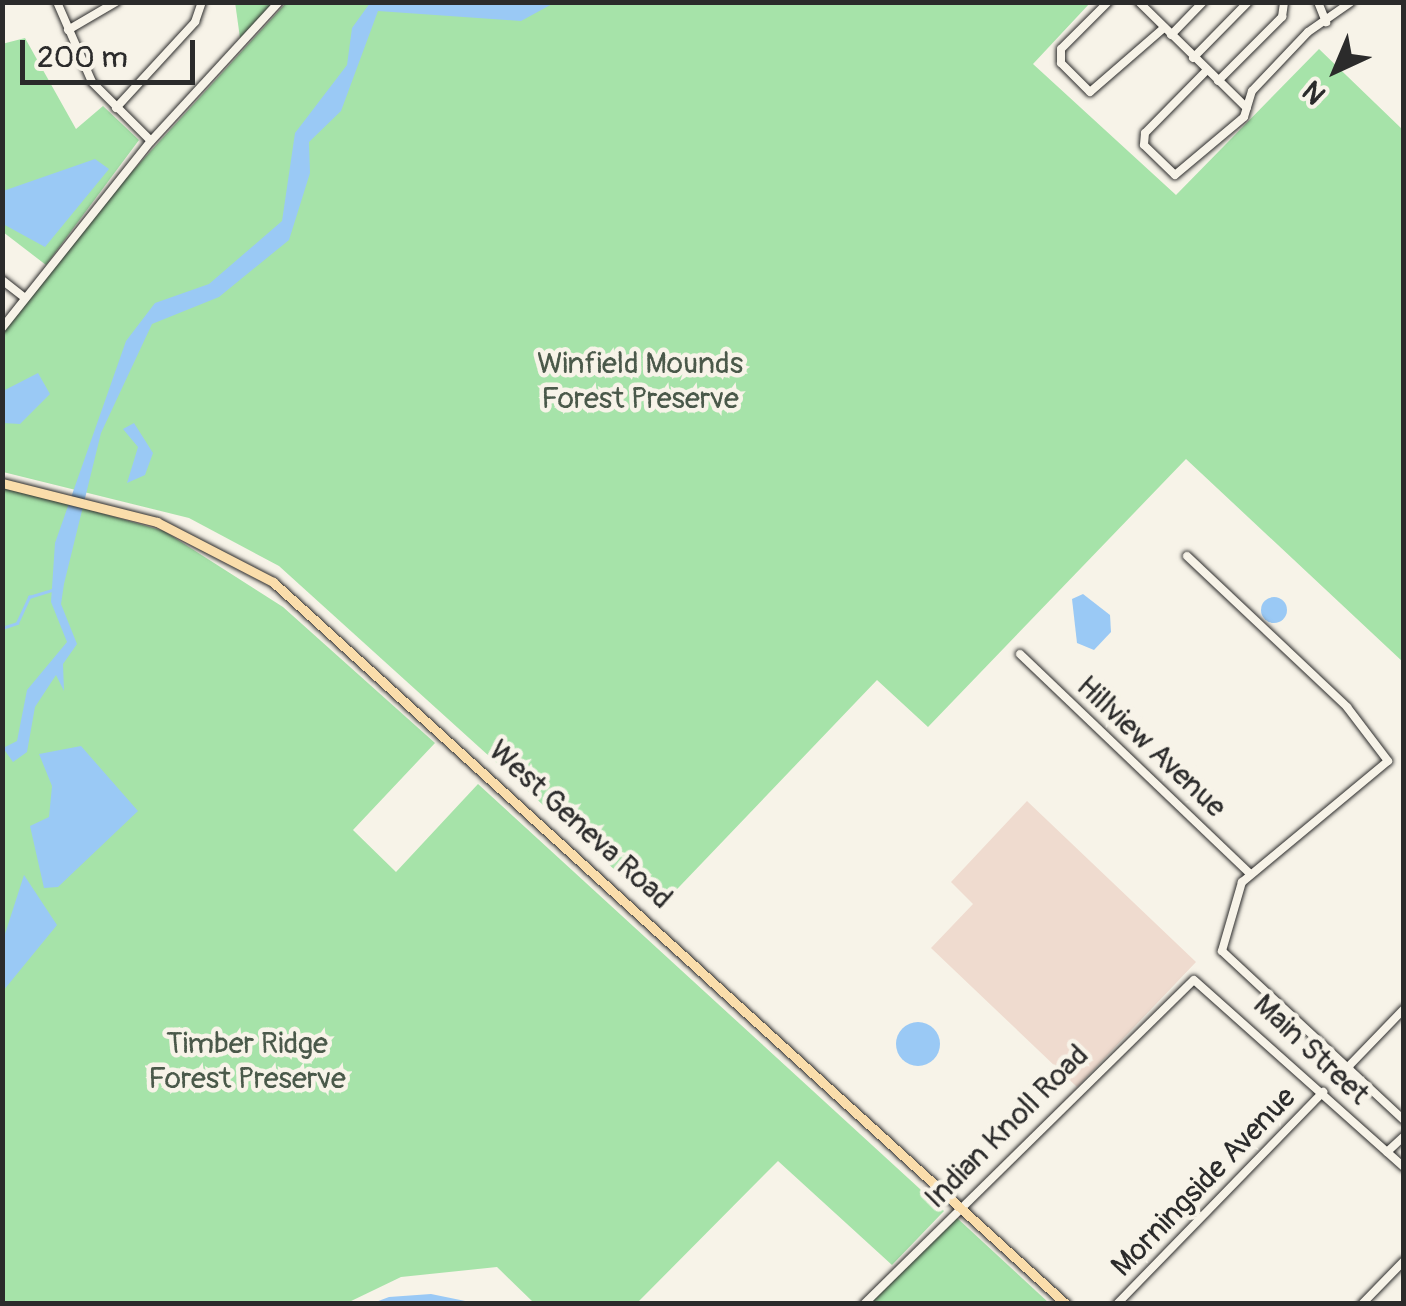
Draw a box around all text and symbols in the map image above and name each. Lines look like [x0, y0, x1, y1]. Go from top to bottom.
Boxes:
scale bar [25, 20, 200, 82]
north arrow [1286, 20, 1386, 120]
text: 200 m [37, 39, 128, 76]
text: N [1296, 73, 1334, 111]
park label: Winfield Mounds Forest Preserve [537, 346, 743, 416]
street label: Hillview Avenue [1069, 669, 1233, 825]
street label: West Geneva Road [481, 733, 679, 917]
street label: Main Street [1246, 987, 1376, 1113]
park label: Timber Ridge Forest Preserve [148, 1026, 346, 1096]
street label: Indian Knoll Road [918, 1038, 1096, 1216]
street label: Morningside Avenue [1104, 1080, 1304, 1284]

